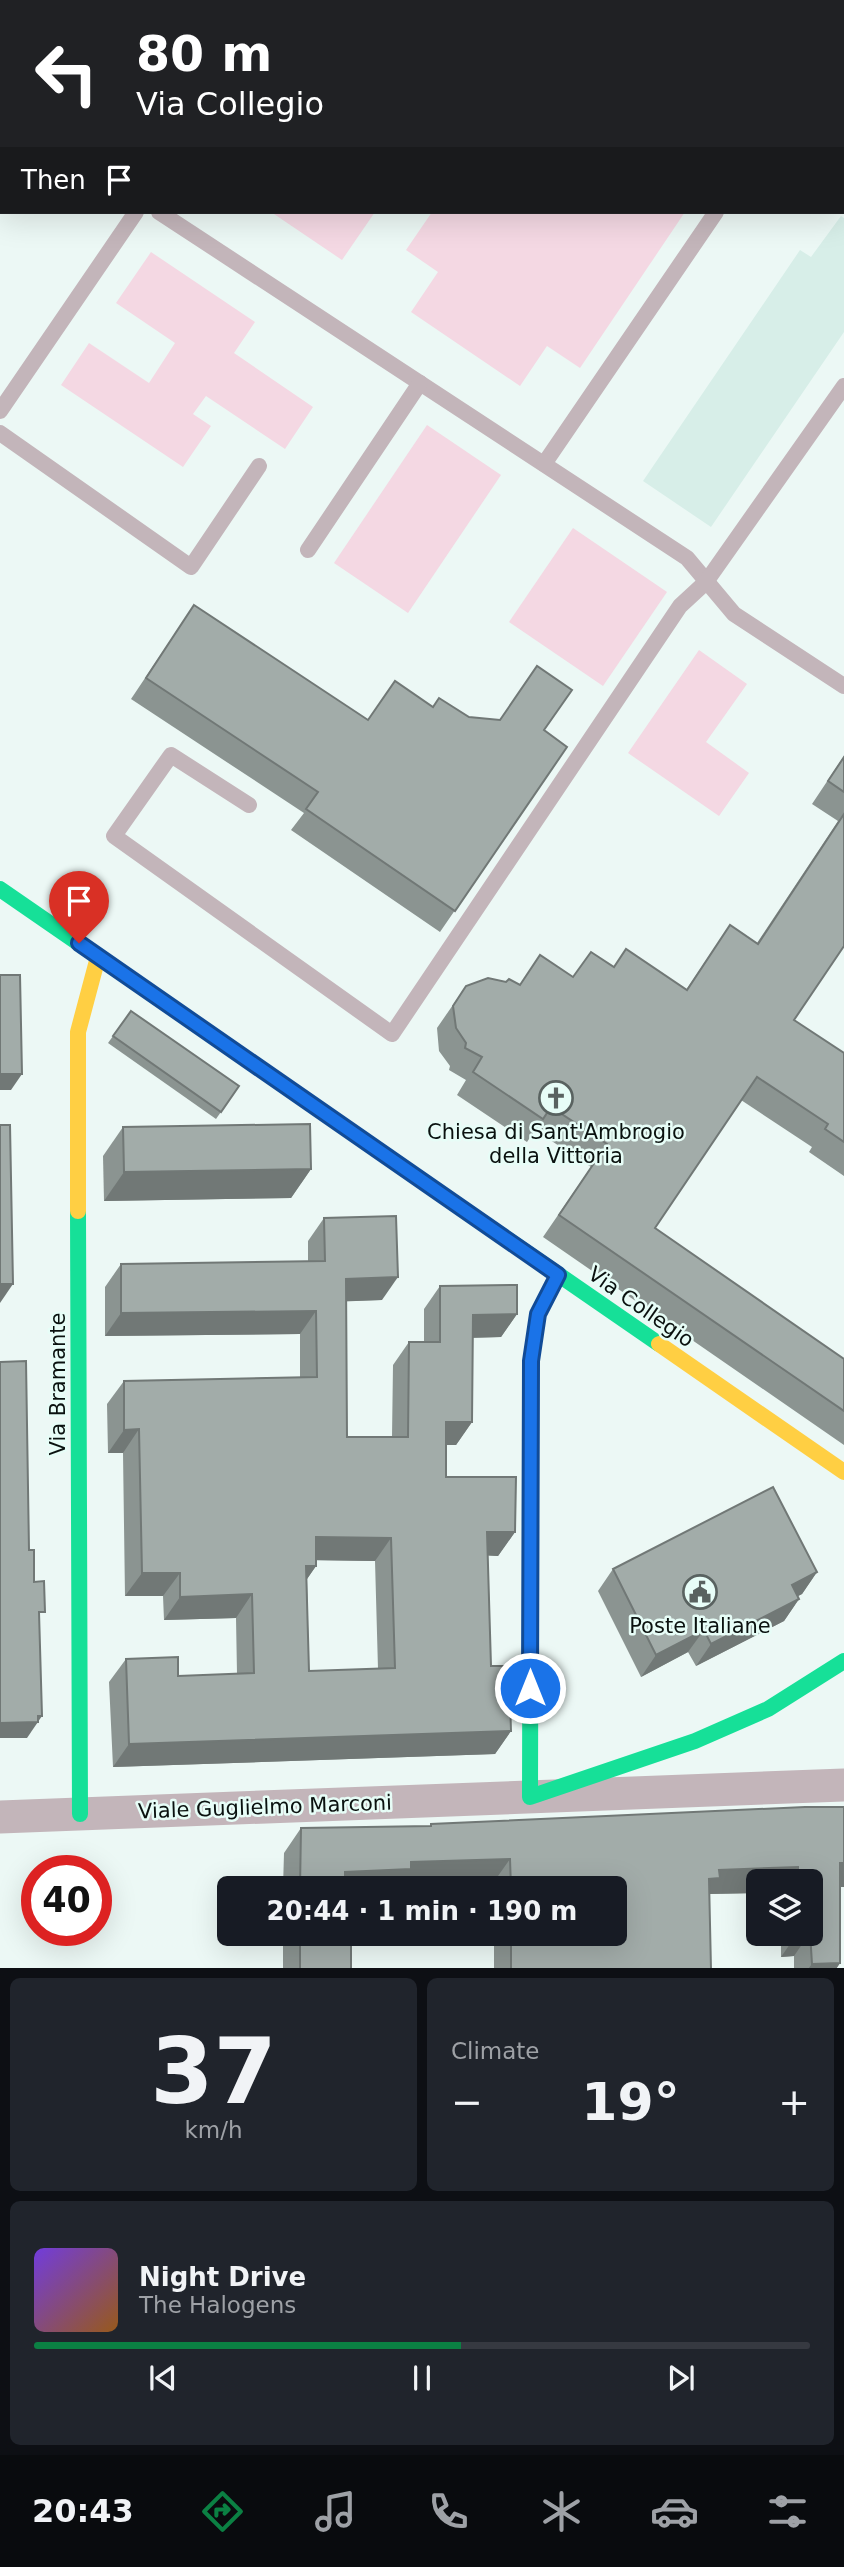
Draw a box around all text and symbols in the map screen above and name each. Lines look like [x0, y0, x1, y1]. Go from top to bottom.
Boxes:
text: 80 m [136, 26, 272, 83]
icon: left [21, 28, 112, 119]
text: Via Collegio [136, 85, 324, 123]
icon: arrive [100, 161, 138, 199]
text: Then [21, 165, 86, 195]
pin [49, 871, 109, 943]
icon: arrive [60, 882, 98, 920]
church icon: Chiesa di Sant'Ambrogio della Vittoria [537, 1079, 575, 1117]
place label: Chiesa di Sant'Ambrogio della Vittoria [427, 1120, 685, 1168]
street label: Via Collegio [584, 1262, 698, 1352]
street label: Via Bramante [46, 1313, 70, 1455]
public building icon: Poste Italiane [681, 1573, 719, 1611]
place label: Poste Italiane [629, 1614, 771, 1638]
position arrow [493, 1651, 567, 1725]
street label: Viale Guglielmo Marconi [138, 1791, 392, 1823]
speed limit sign: 40 [21, 1855, 112, 1946]
map controls [746, 1869, 823, 1946]
button: layers [746, 1869, 823, 1946]
text: 20:44 · 1 min · 190 m [267, 1896, 577, 1926]
text: 37 [150, 2019, 277, 2124]
text: Climate [451, 2038, 540, 2064]
text: 19° [581, 2072, 680, 2132]
text: − [451, 2080, 483, 2124]
text: + [778, 2080, 810, 2124]
text: km/h [184, 2117, 243, 2143]
text: Night Drive [139, 2262, 306, 2292]
text: The Halogens [139, 2292, 296, 2318]
icon: previous [144, 2359, 182, 2397]
icon: pause [403, 2359, 441, 2397]
icon: next [662, 2359, 700, 2397]
icon: directions [198, 2487, 247, 2536]
icon: music [311, 2487, 360, 2536]
icon: phone [424, 2487, 473, 2536]
icon: climate [537, 2487, 586, 2536]
icon: car [650, 2487, 699, 2536]
icon: filters [763, 2487, 812, 2536]
text: 20:43 [32, 2492, 134, 2530]

